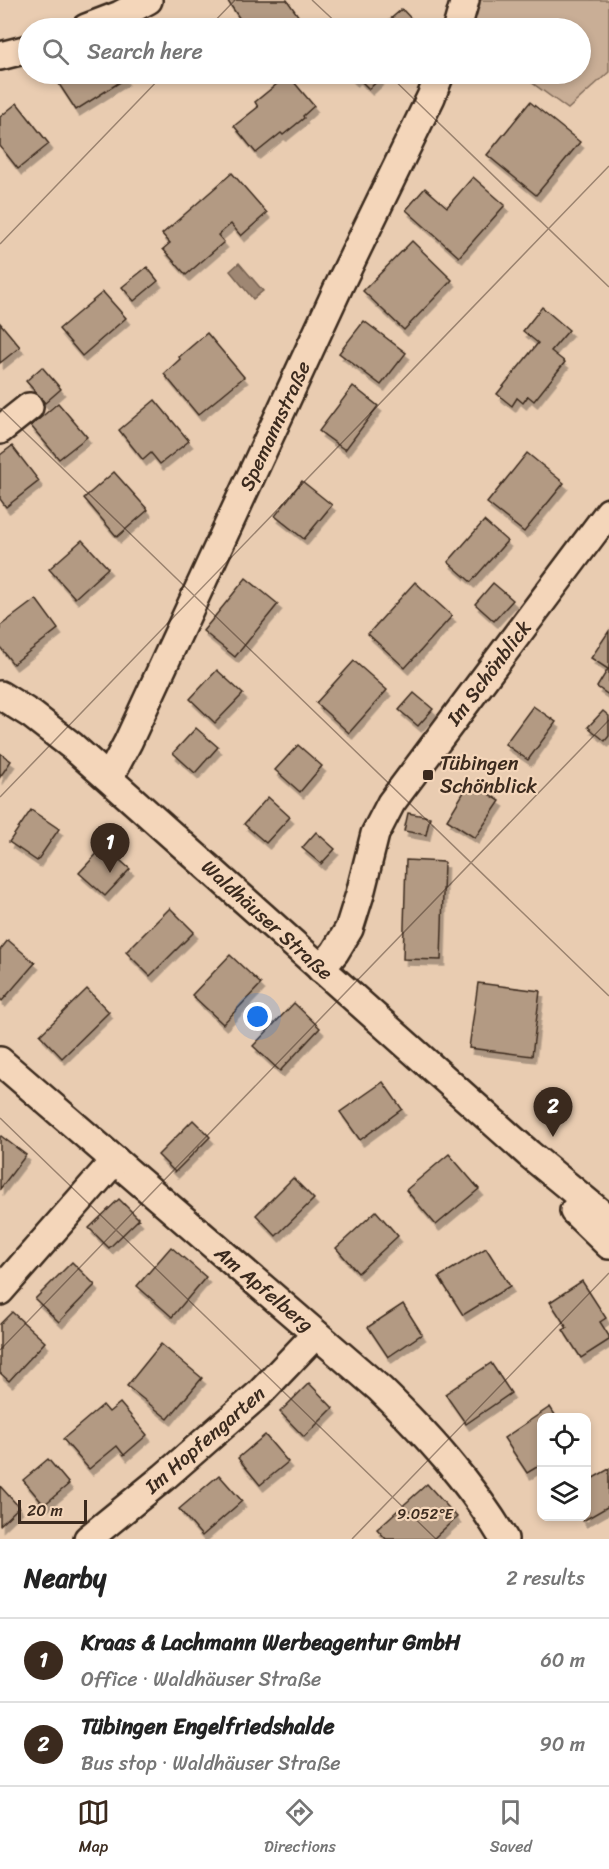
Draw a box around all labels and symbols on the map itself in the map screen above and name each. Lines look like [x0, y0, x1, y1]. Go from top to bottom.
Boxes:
street label: Spemannstraße [230, 355, 320, 497]
street label: Im Schönblick [437, 612, 541, 734]
place label: Tübingen Schönblick [440, 746, 537, 804]
marker: Tübingen Schönblick [421, 768, 435, 782]
pin: 1 [90, 824, 130, 873]
street label: Waldhäuser Straße [193, 851, 341, 989]
your location [243, 1002, 272, 1031]
pin: 2 [534, 1088, 572, 1137]
street label: Am Apfelberg [206, 1236, 322, 1341]
street label: Im Hopfengarten [136, 1377, 274, 1503]
scale bar [18, 1497, 87, 1524]
text: 9.052°E [397, 1501, 455, 1527]

